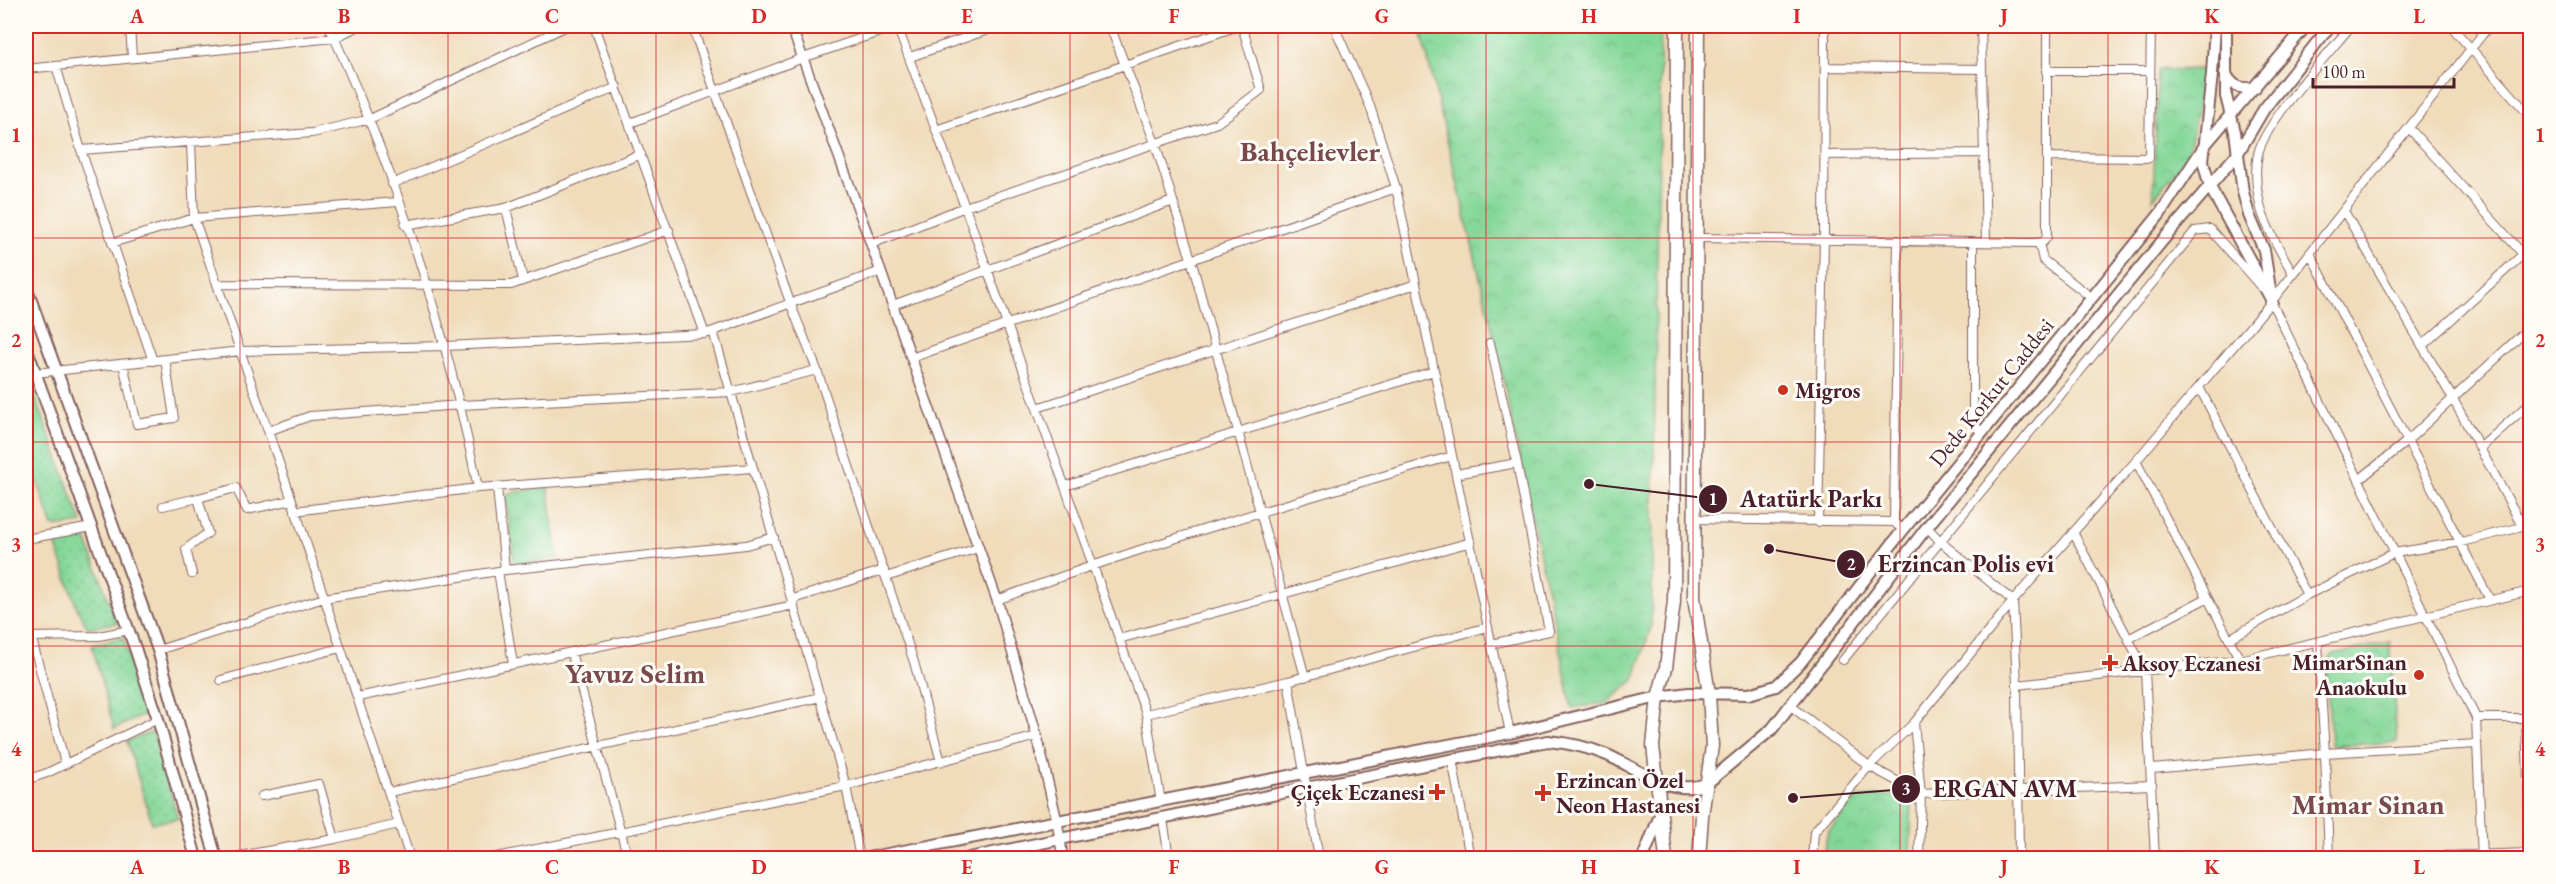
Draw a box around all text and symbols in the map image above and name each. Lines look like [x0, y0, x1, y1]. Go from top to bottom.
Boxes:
text: A [129, 3, 145, 29]
text: B [338, 3, 350, 29]
text: C [545, 3, 559, 29]
text: D [751, 3, 767, 29]
text: E [961, 3, 973, 29]
text: F [1169, 3, 1180, 29]
text: G [1375, 3, 1389, 29]
text: H [1581, 3, 1597, 29]
text: I [1793, 3, 1801, 29]
text: J [1998, 3, 2008, 29]
text: K [2204, 3, 2220, 29]
text: L [2413, 3, 2425, 29]
scale bar [2313, 51, 2454, 89]
text: 100 m [2322, 60, 2366, 83]
text: 1 [11, 122, 21, 148]
text: 1 [2535, 122, 2545, 148]
district label: Bahçelievler [1240, 133, 1380, 169]
street label: Dede Korkut Caddesi [1922, 312, 2060, 473]
text: 2 [11, 327, 22, 353]
text: 2 [2535, 327, 2546, 353]
place label: Migros [1795, 376, 1861, 405]
marker: Migros [1776, 383, 1790, 397]
callout: Atatürk Parkı [1698, 478, 1895, 520]
text: Atatürk Parkı [1739, 483, 1882, 514]
text: 1 [1708, 487, 1718, 510]
text: 3 [11, 531, 21, 557]
text: 3 [2535, 531, 2545, 557]
callout: Erzincan Polis evi [1836, 543, 2067, 585]
text: Erzincan Polis evi [1878, 548, 2054, 579]
text: 2 [1846, 552, 1856, 575]
place label: MimarSinan Anaokulu [2292, 648, 2408, 702]
place label: Aksoy Eczanesi [2121, 649, 2262, 678]
district label: Yavuz Selim [565, 655, 705, 691]
marker: Aksoy Eczanesi [2103, 656, 2117, 670]
marker: MimarSinan Anaokulu [2412, 668, 2426, 682]
text: 4 [11, 736, 22, 762]
text: 4 [2535, 736, 2546, 762]
place label: Erzincan Özel Neon Hastanesi [1556, 766, 1701, 820]
callout: ERGAN AVM [1891, 768, 2089, 810]
text: ERGAN AVM [1933, 773, 2077, 804]
text: 3 [1901, 777, 1911, 800]
place label: Çiçek Eczanesi [1291, 778, 1426, 807]
marker: Erzincan Özel Neon Hastanesi [1534, 784, 1552, 802]
marker: Çiçek Eczanesi [1430, 785, 1444, 799]
district label: Mimar Sinan [2291, 786, 2445, 822]
text: A [129, 854, 145, 880]
text: B [338, 854, 350, 880]
text: C [545, 854, 559, 880]
text: D [751, 854, 767, 880]
text: E [961, 854, 973, 880]
text: F [1169, 854, 1180, 880]
text: G [1375, 854, 1389, 880]
text: H [1581, 854, 1597, 880]
text: I [1793, 854, 1801, 880]
text: J [1998, 854, 2008, 880]
text: K [2204, 854, 2220, 880]
text: L [2413, 854, 2425, 880]

